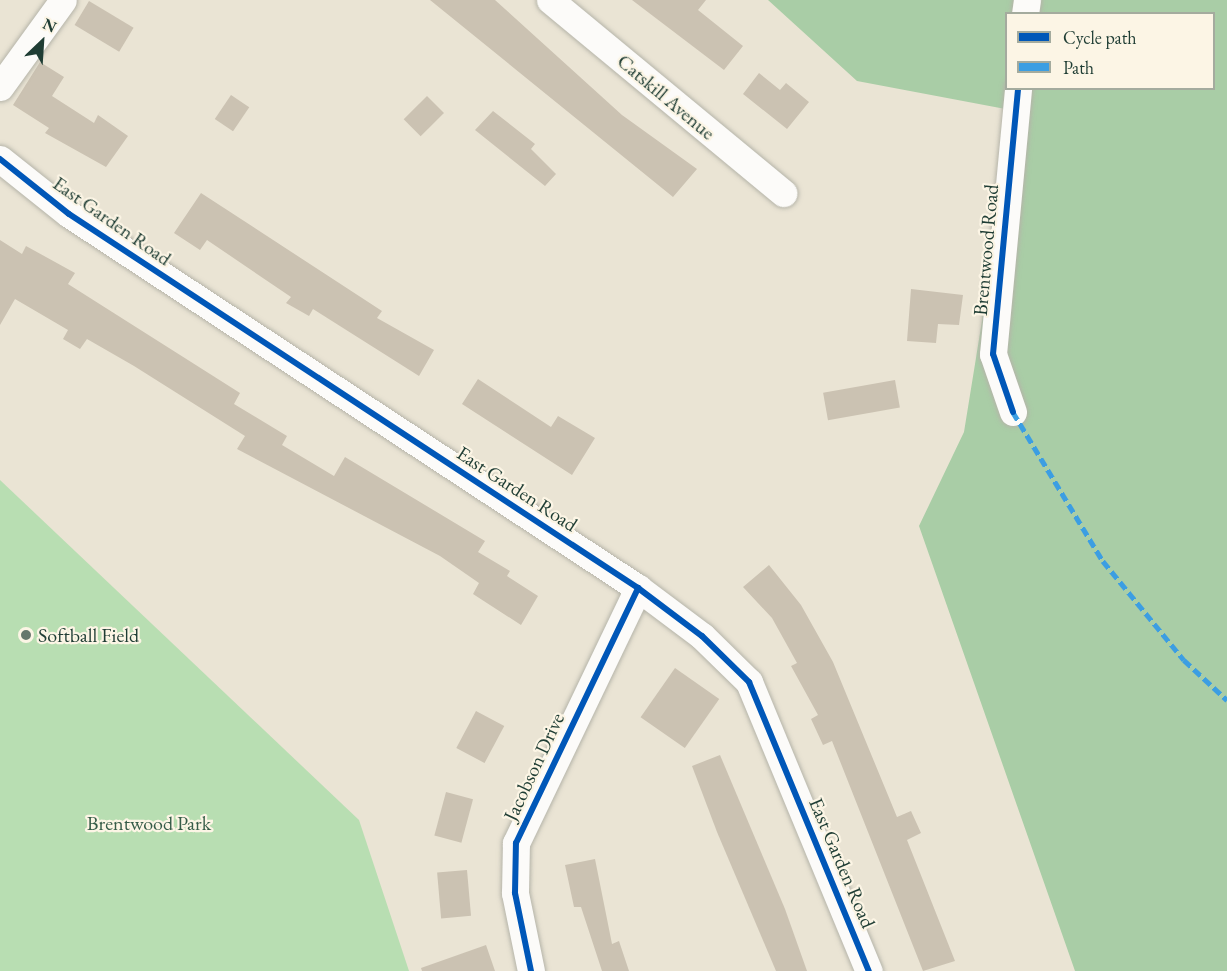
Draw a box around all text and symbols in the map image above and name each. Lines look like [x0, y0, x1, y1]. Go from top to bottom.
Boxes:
north arrow [12, 12, 72, 72]
legend [1005, 12, 1215, 90]
text: N [40, 13, 60, 37]
text: Cycle path [1063, 26, 1137, 49]
street label: Catskill Avenue [612, 49, 720, 145]
text: Path [1063, 56, 1094, 79]
street label: East Garden Road [48, 171, 176, 271]
street label: Brentwood Road [968, 183, 1004, 317]
street label: East Garden Road [452, 441, 582, 537]
place label: Softball Field [38, 623, 139, 647]
marker: Softball Field [19, 628, 33, 642]
street label: Jacobson Drive [499, 709, 569, 825]
street label: East Garden Road [804, 794, 880, 932]
park label: Brentwood Park [87, 811, 211, 835]

